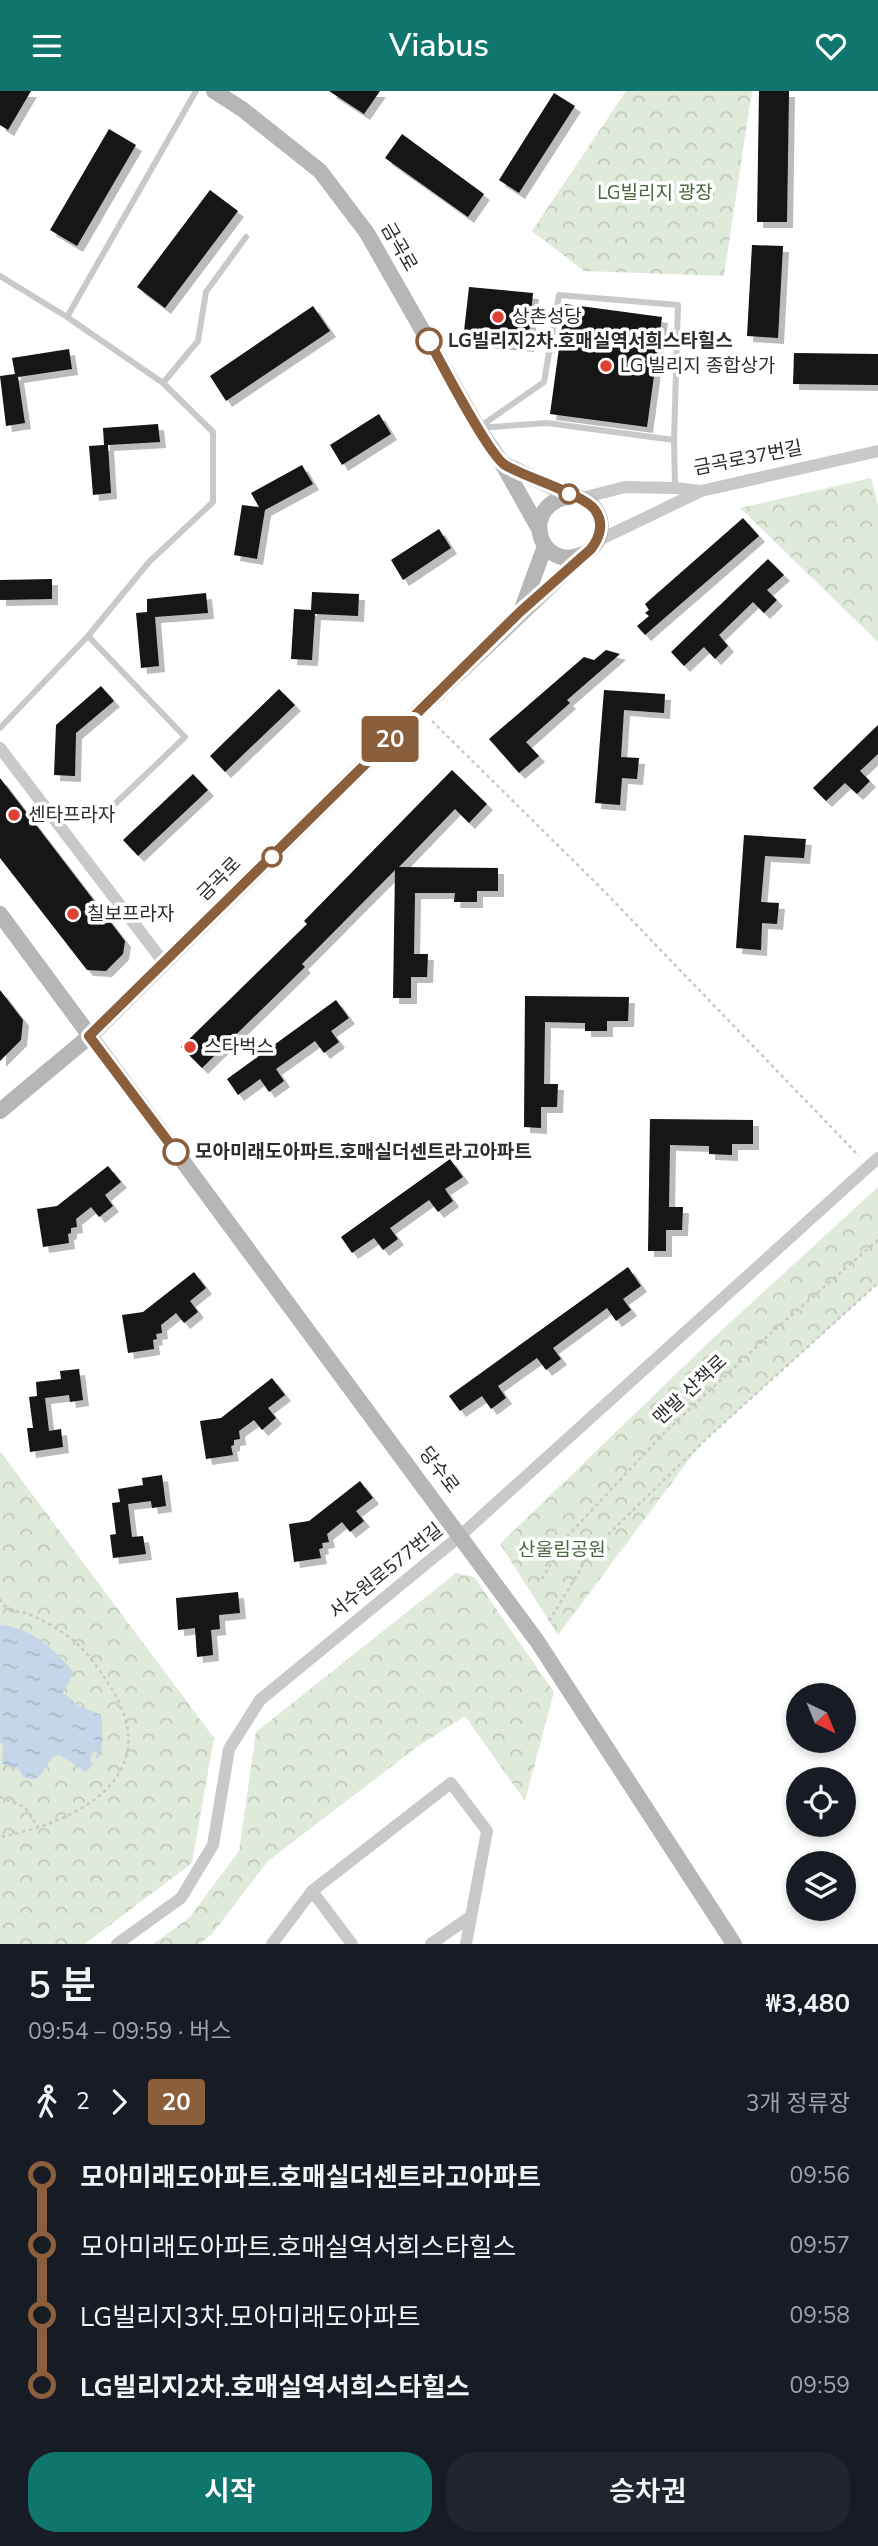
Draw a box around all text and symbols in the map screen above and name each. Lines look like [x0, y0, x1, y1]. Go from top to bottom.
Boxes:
text: Viabus [389, 24, 489, 67]
icon: menu [28, 27, 66, 65]
icon: heart [812, 27, 850, 65]
park label: LG빌리지 광장 [597, 180, 713, 206]
street label: 금곡로 [375, 218, 423, 276]
place label: 상촌성당 [512, 304, 582, 330]
marker: 상촌성당 [490, 309, 506, 325]
marker: LG빌리지2차.호매실역서희스타힐스 [416, 328, 442, 354]
place label: LG빌리지2차.호매실역서희스타힐스 [448, 328, 733, 354]
place label: LG 빌리지 종합상가 [620, 353, 776, 379]
marker: LG 빌리지 종합상가 [598, 358, 614, 374]
street label: 금곡로37번길 [691, 435, 805, 481]
unlabelled marker [559, 484, 579, 504]
line badge: 20 [358, 716, 422, 762]
text: 20 [376, 723, 404, 755]
place label: 센타프라자 [28, 802, 115, 828]
marker: 센타프라자 [6, 807, 22, 823]
unlabelled marker [262, 847, 282, 867]
street label: 금곡로 [191, 851, 247, 907]
place label: 칠보프라자 [87, 901, 174, 927]
marker: 칠보프라자 [65, 906, 81, 922]
place label: 스타벅스 [204, 1034, 274, 1060]
marker: 스타벅스 [182, 1039, 198, 1055]
marker: 모아미래도아파트.호매실더센트라고아파트 [163, 1139, 189, 1165]
place label: 모아미래도아파트.호매실더센트라고아파트 [195, 1139, 532, 1165]
street label: 맨발 산책로 [647, 1349, 733, 1431]
street label: 당수로 [413, 1441, 465, 1499]
street label: 서수원로577번길 [324, 1517, 448, 1625]
park label: 산울림공원 [518, 1537, 606, 1563]
north arrow [786, 1683, 856, 1753]
map controls [786, 1683, 856, 1921]
button: locate [786, 1767, 856, 1837]
button: layers [786, 1851, 856, 1921]
text: 5 분 [28, 1960, 96, 2011]
text: ₩3,480 [766, 1986, 850, 2021]
text: 09:54 – 09:59 · 버스 [28, 2016, 232, 2047]
icon: walk [28, 2083, 66, 2121]
icon: forward [100, 2083, 138, 2121]
text: 2 [76, 2086, 90, 2117]
text: 20 [162, 2086, 191, 2118]
text: 3개 정류장 [746, 2088, 850, 2119]
text: 모아미래도아파트.호매실더센트라고아파트 [80, 2160, 541, 2195]
text: 09:56 [790, 2160, 850, 2191]
text: 모아미래도아파트.호매실역서희스타힐스 [80, 2230, 517, 2265]
text: 09:57 [790, 2230, 850, 2261]
text: LG빌리지3차.모아미래도아파트 [80, 2300, 421, 2335]
text: 09:58 [790, 2300, 850, 2331]
text: LG빌리지2차.호매실역서희스타힐스 [80, 2370, 470, 2405]
text: 09:59 [790, 2370, 850, 2401]
button: 시작 [28, 2452, 432, 2532]
button: 승차권 [446, 2452, 850, 2532]

